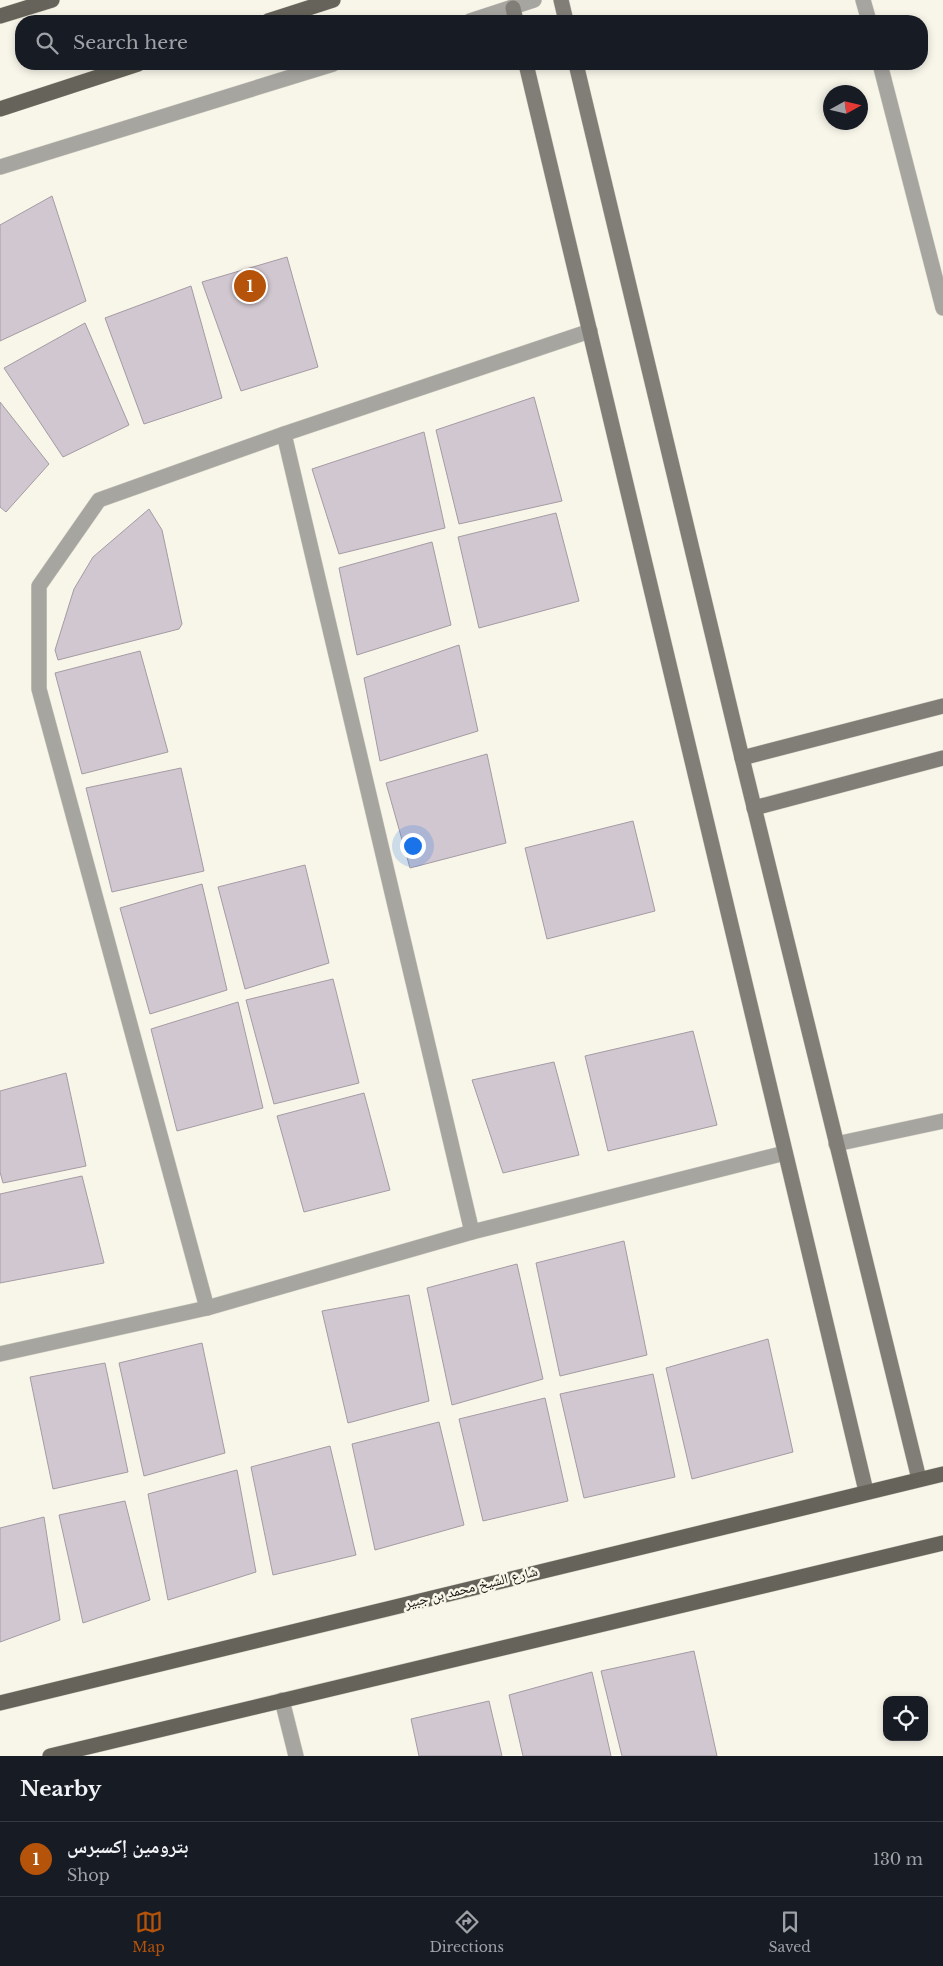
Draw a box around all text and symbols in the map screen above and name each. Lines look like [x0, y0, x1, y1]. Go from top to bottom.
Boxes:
search box [15, 15, 928, 70]
icon: search [33, 29, 61, 57]
text: Search here [73, 31, 188, 54]
north arrow [823, 85, 868, 130]
pin: 1 [234, 267, 266, 305]
your location [400, 833, 426, 859]
street label: شارع الشيخ محمد بن جبير [402, 1562, 540, 1613]
map controls [883, 1696, 928, 1741]
button: locate [883, 1696, 928, 1741]
text: Nearby [20, 1776, 101, 1802]
text: بترومين إكسبرس [67, 1835, 189, 1858]
text: 1 [33, 1849, 39, 1869]
text: 130 m [873, 1849, 923, 1869]
text: Shop [67, 1865, 110, 1885]
tab: Map [132, 1908, 165, 1956]
tab: Directions [429, 1908, 504, 1956]
tab: Saved [768, 1908, 811, 1956]

